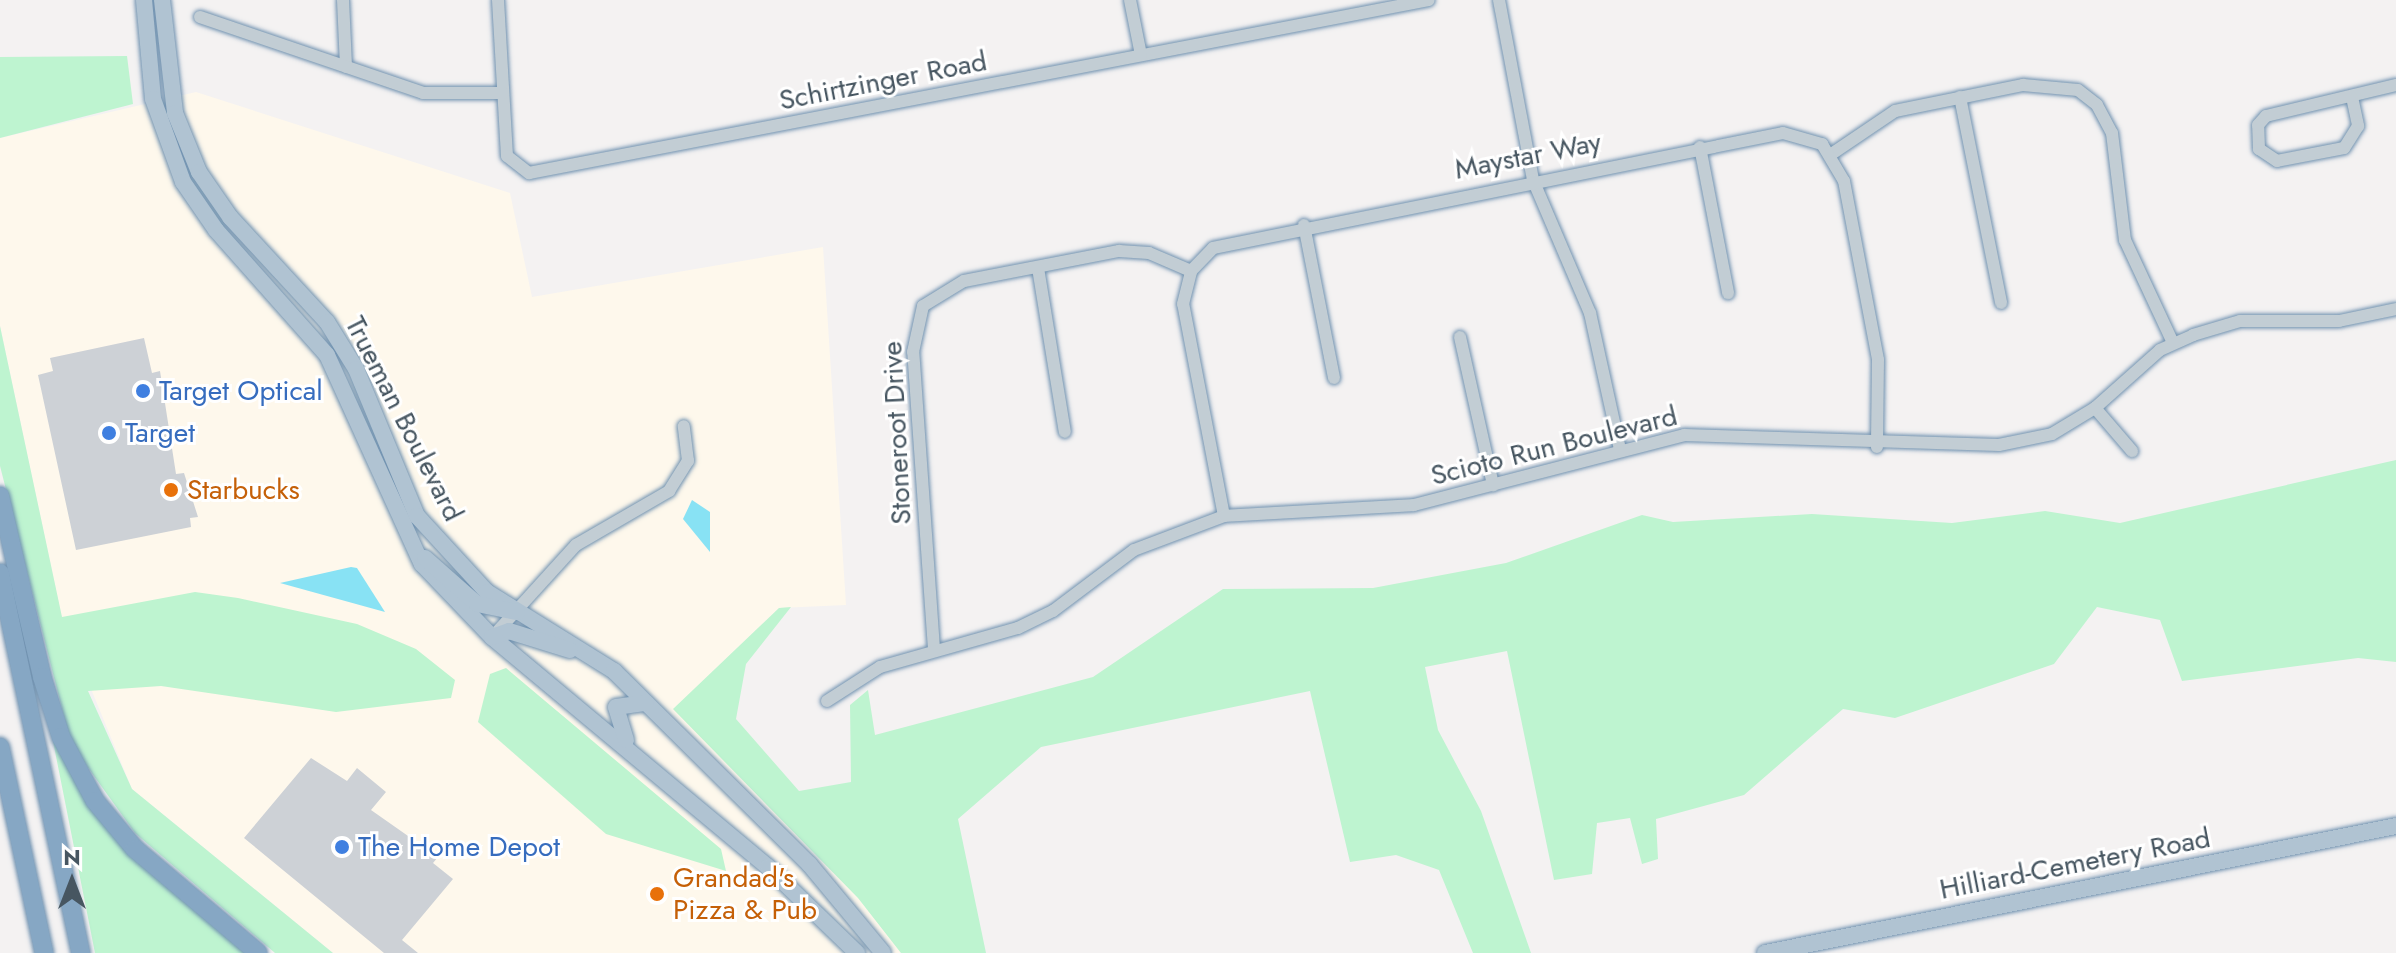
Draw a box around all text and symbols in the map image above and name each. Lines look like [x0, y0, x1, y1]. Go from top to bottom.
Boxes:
street label: Schirtzinger Road [776, 44, 990, 118]
street label: Maystar Way [1452, 125, 1604, 187]
street label: Trueman Boulevard [338, 311, 470, 527]
street label: Stoneroot Drive [875, 340, 919, 526]
place label: Target Optical [159, 374, 323, 408]
marker: Target Optical [134, 382, 152, 400]
street label: Scioto Run Boulevard [1427, 399, 1681, 493]
place label: Target [125, 416, 195, 450]
marker: Target [100, 424, 118, 442]
place label: Starbucks [187, 473, 300, 507]
marker: Starbucks [162, 481, 180, 499]
street label: Hilliard-Cemetery Road [1937, 821, 2213, 907]
place label: The Home Depot [358, 830, 560, 864]
marker: The Home Depot [333, 838, 351, 856]
north arrow [32, 841, 112, 921]
text: N [63, 841, 81, 873]
place label: Grandad's Pizza & Pub [673, 861, 817, 927]
marker: Grandad's Pizza & Pub [648, 885, 666, 903]

